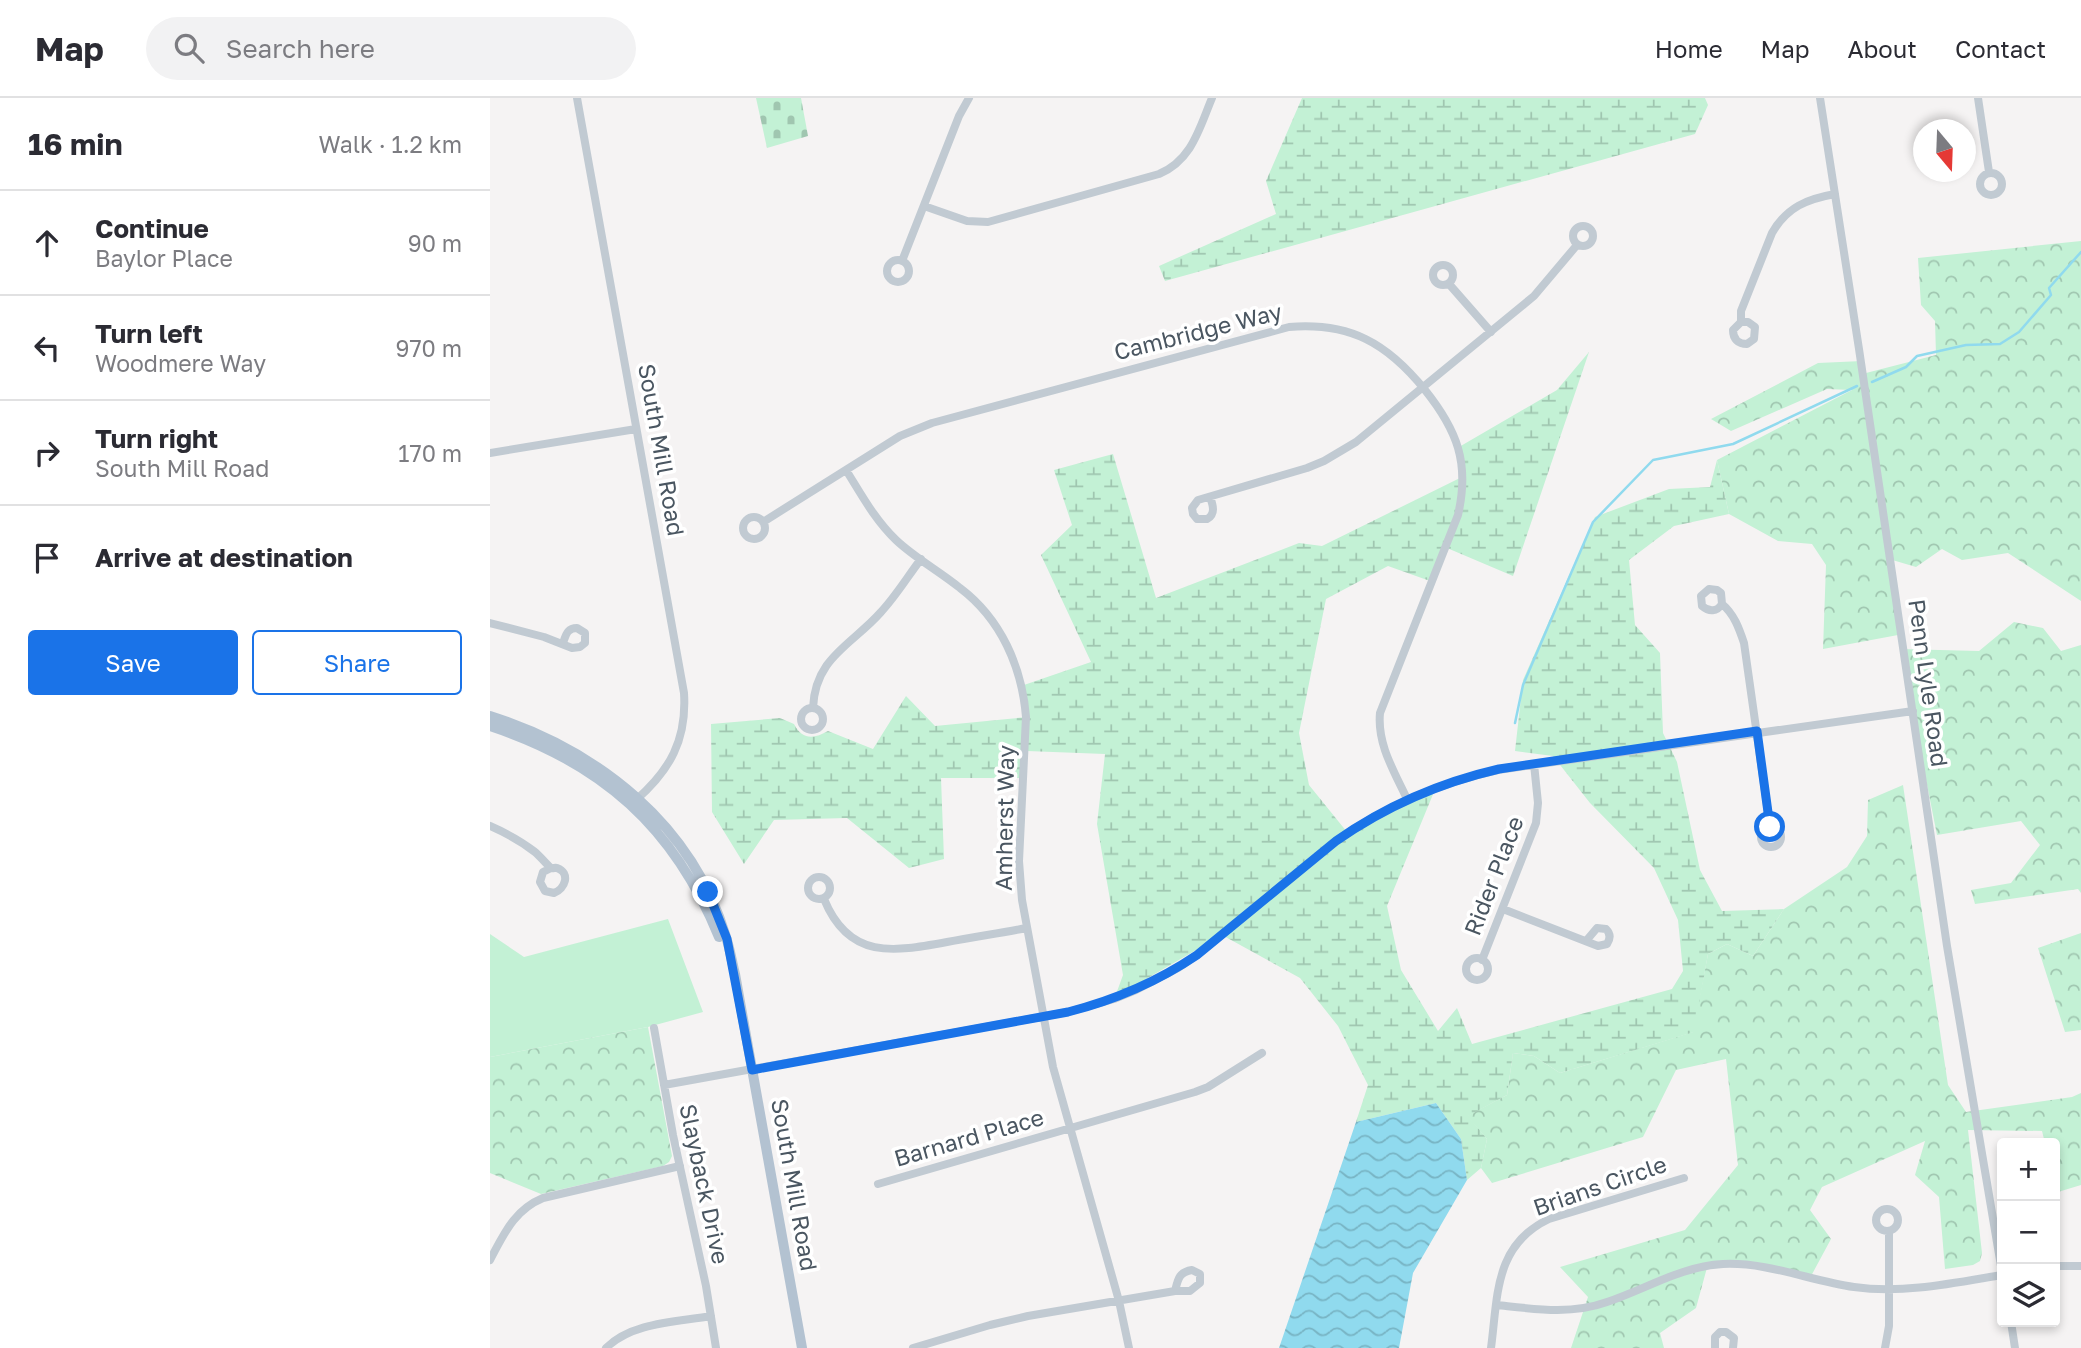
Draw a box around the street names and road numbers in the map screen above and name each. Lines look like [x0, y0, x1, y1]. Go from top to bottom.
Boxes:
street label: Cambridge Way [1111, 297, 1285, 365]
street label: South Mill Road [633, 362, 691, 538]
street label: Penn Lyle Road [1903, 597, 1955, 768]
street label: Amherst Way [989, 745, 1019, 891]
street label: Rider Place [1458, 812, 1529, 939]
street label: South Mill Road [766, 1097, 824, 1273]
street label: Slayback Drive [674, 1101, 736, 1266]
street label: Barnard Place [891, 1102, 1047, 1172]
street label: Brians Circle [1529, 1149, 1670, 1221]

